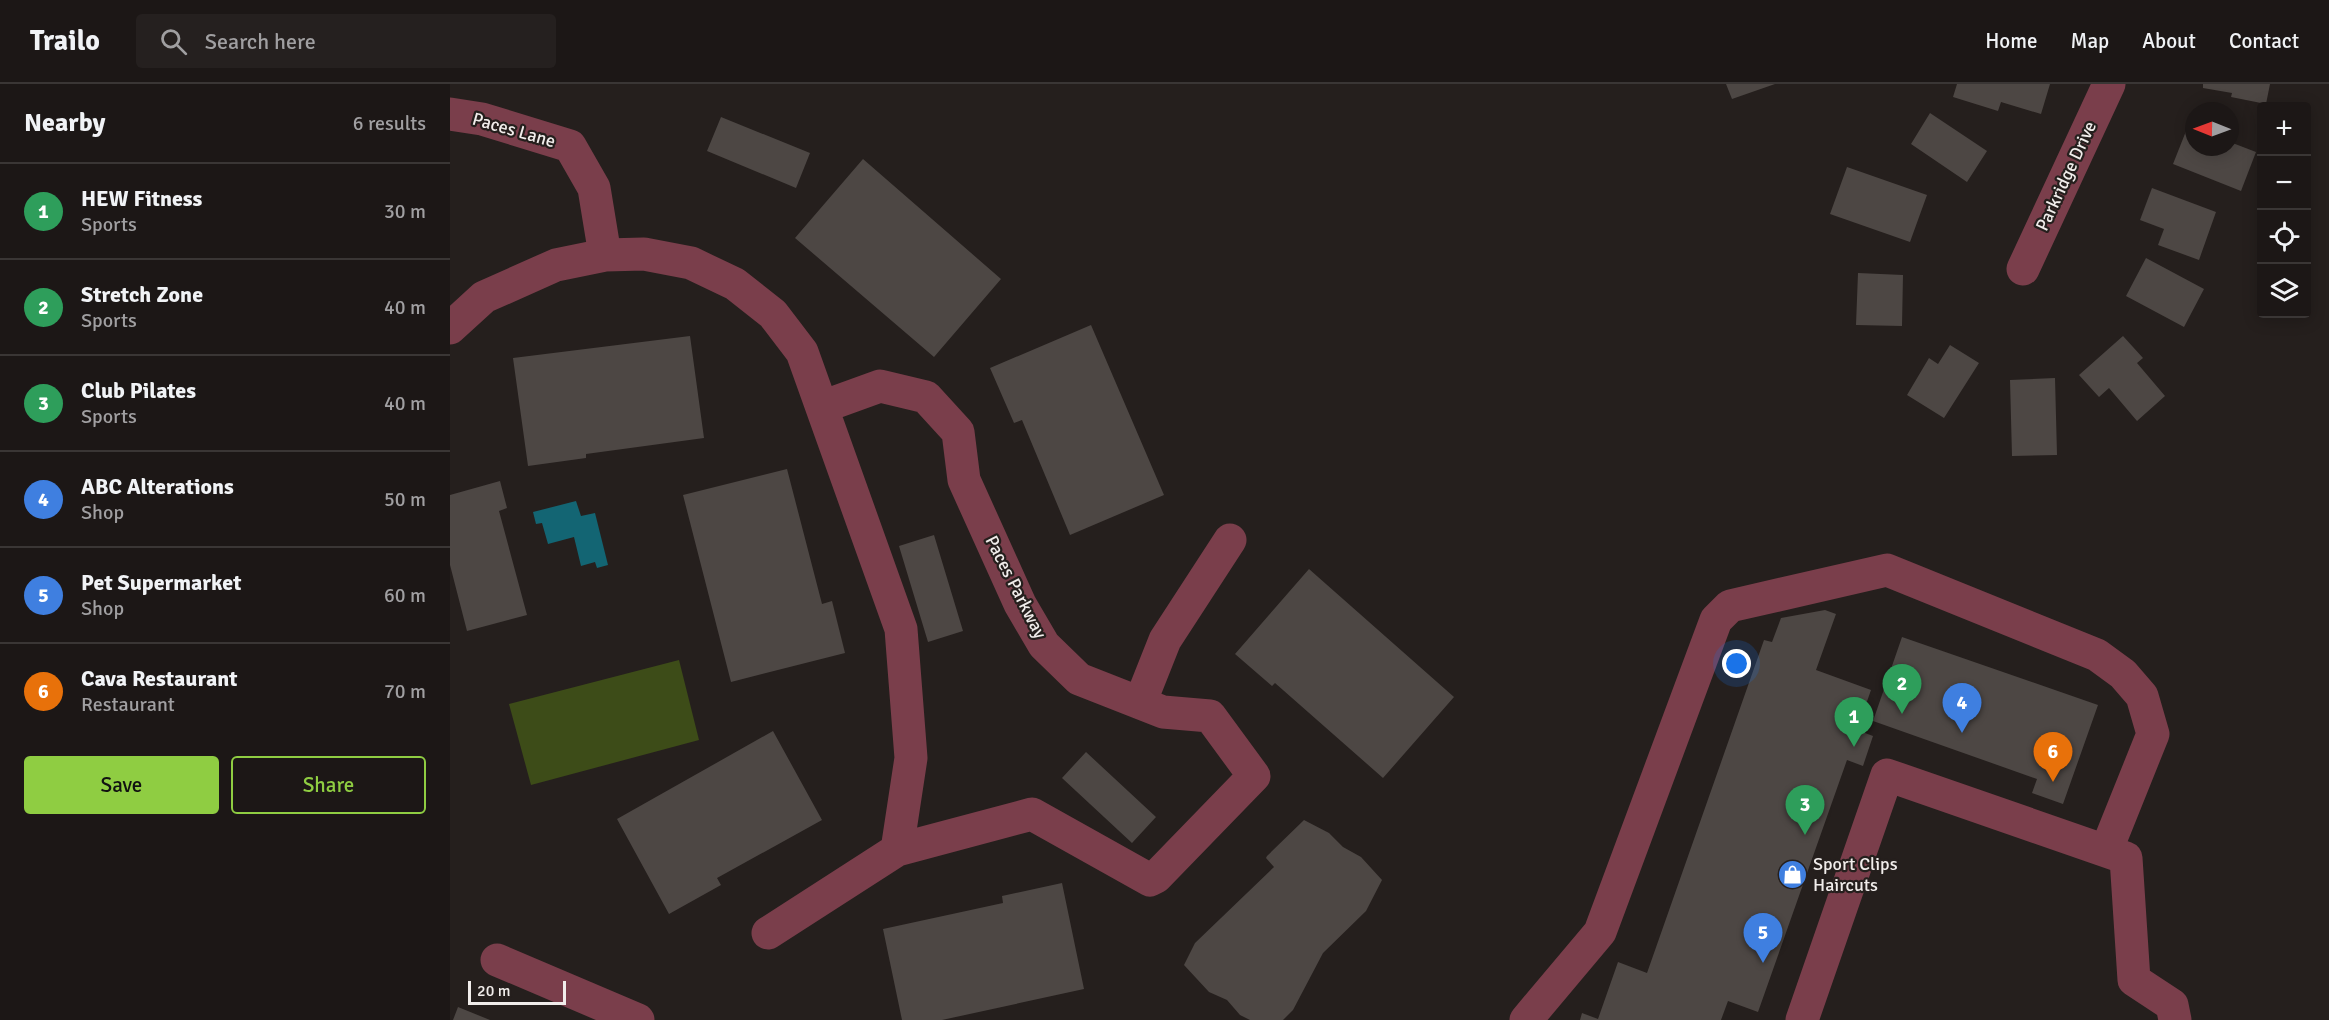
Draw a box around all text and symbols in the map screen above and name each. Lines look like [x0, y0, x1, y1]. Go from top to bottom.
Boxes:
search box [136, 14, 556, 68]
text: Trailo [30, 24, 100, 58]
icon: search [157, 25, 190, 58]
text: Search here [205, 28, 316, 55]
text: Home [1985, 28, 2038, 54]
text: Map [2071, 28, 2109, 54]
text: About [2142, 28, 2196, 54]
text: Contact [2229, 28, 2299, 54]
north arrow [2185, 102, 2239, 156]
map controls [2257, 102, 2311, 318]
button: + [2257, 102, 2311, 156]
text: Nearby [24, 107, 105, 139]
street label: Paces Lane [470, 108, 558, 152]
text: 6 results [353, 111, 426, 136]
street label: Parkridge Drive [2031, 118, 2101, 234]
button: − [2257, 156, 2311, 210]
text: HEW Fitness [81, 185, 202, 212]
text: 1 [38, 199, 49, 224]
text: 30 m [384, 199, 426, 224]
button: locate [2257, 210, 2311, 264]
text: Sports [81, 212, 137, 237]
button: layers [2257, 264, 2311, 318]
text: Stretch Zone [81, 281, 203, 308]
text: 2 [38, 295, 49, 320]
text: 40 m [384, 295, 426, 320]
text: Sports [81, 308, 137, 333]
text: Club Pilates [81, 377, 196, 404]
text: 3 [38, 391, 49, 416]
text: 40 m [384, 391, 426, 416]
text: Sports [81, 404, 137, 429]
text: ABC Alterations [81, 473, 234, 500]
text: 4 [38, 487, 49, 512]
text: 50 m [384, 487, 426, 512]
text: Shop [81, 500, 124, 525]
street label: Paces Parkway [981, 532, 1052, 643]
text: Pet Supermarket [81, 569, 241, 596]
text: 5 [38, 583, 49, 608]
text: 60 m [384, 583, 426, 608]
text: Shop [81, 596, 124, 621]
your location [1722, 649, 1751, 678]
pin: 2 [1882, 664, 1922, 714]
text: Cava Restaurant [81, 665, 237, 692]
text: 6 [38, 679, 49, 704]
text: 70 m [384, 679, 426, 704]
pin: 4 [1942, 684, 1982, 733]
text: Restaurant [81, 692, 175, 717]
pin: 1 [1834, 698, 1874, 747]
pin: 6 [2034, 732, 2072, 782]
button: Save [24, 756, 219, 814]
button: Share [231, 756, 426, 814]
pin: 3 [1786, 786, 1824, 835]
place label: Sport Clips Haircuts [1813, 853, 1898, 896]
shop icon: Sport Clips Haircuts [1776, 858, 1808, 890]
pin: 5 [1744, 914, 1782, 963]
scale bar [468, 978, 566, 1006]
text: 20 m [477, 981, 511, 1001]

